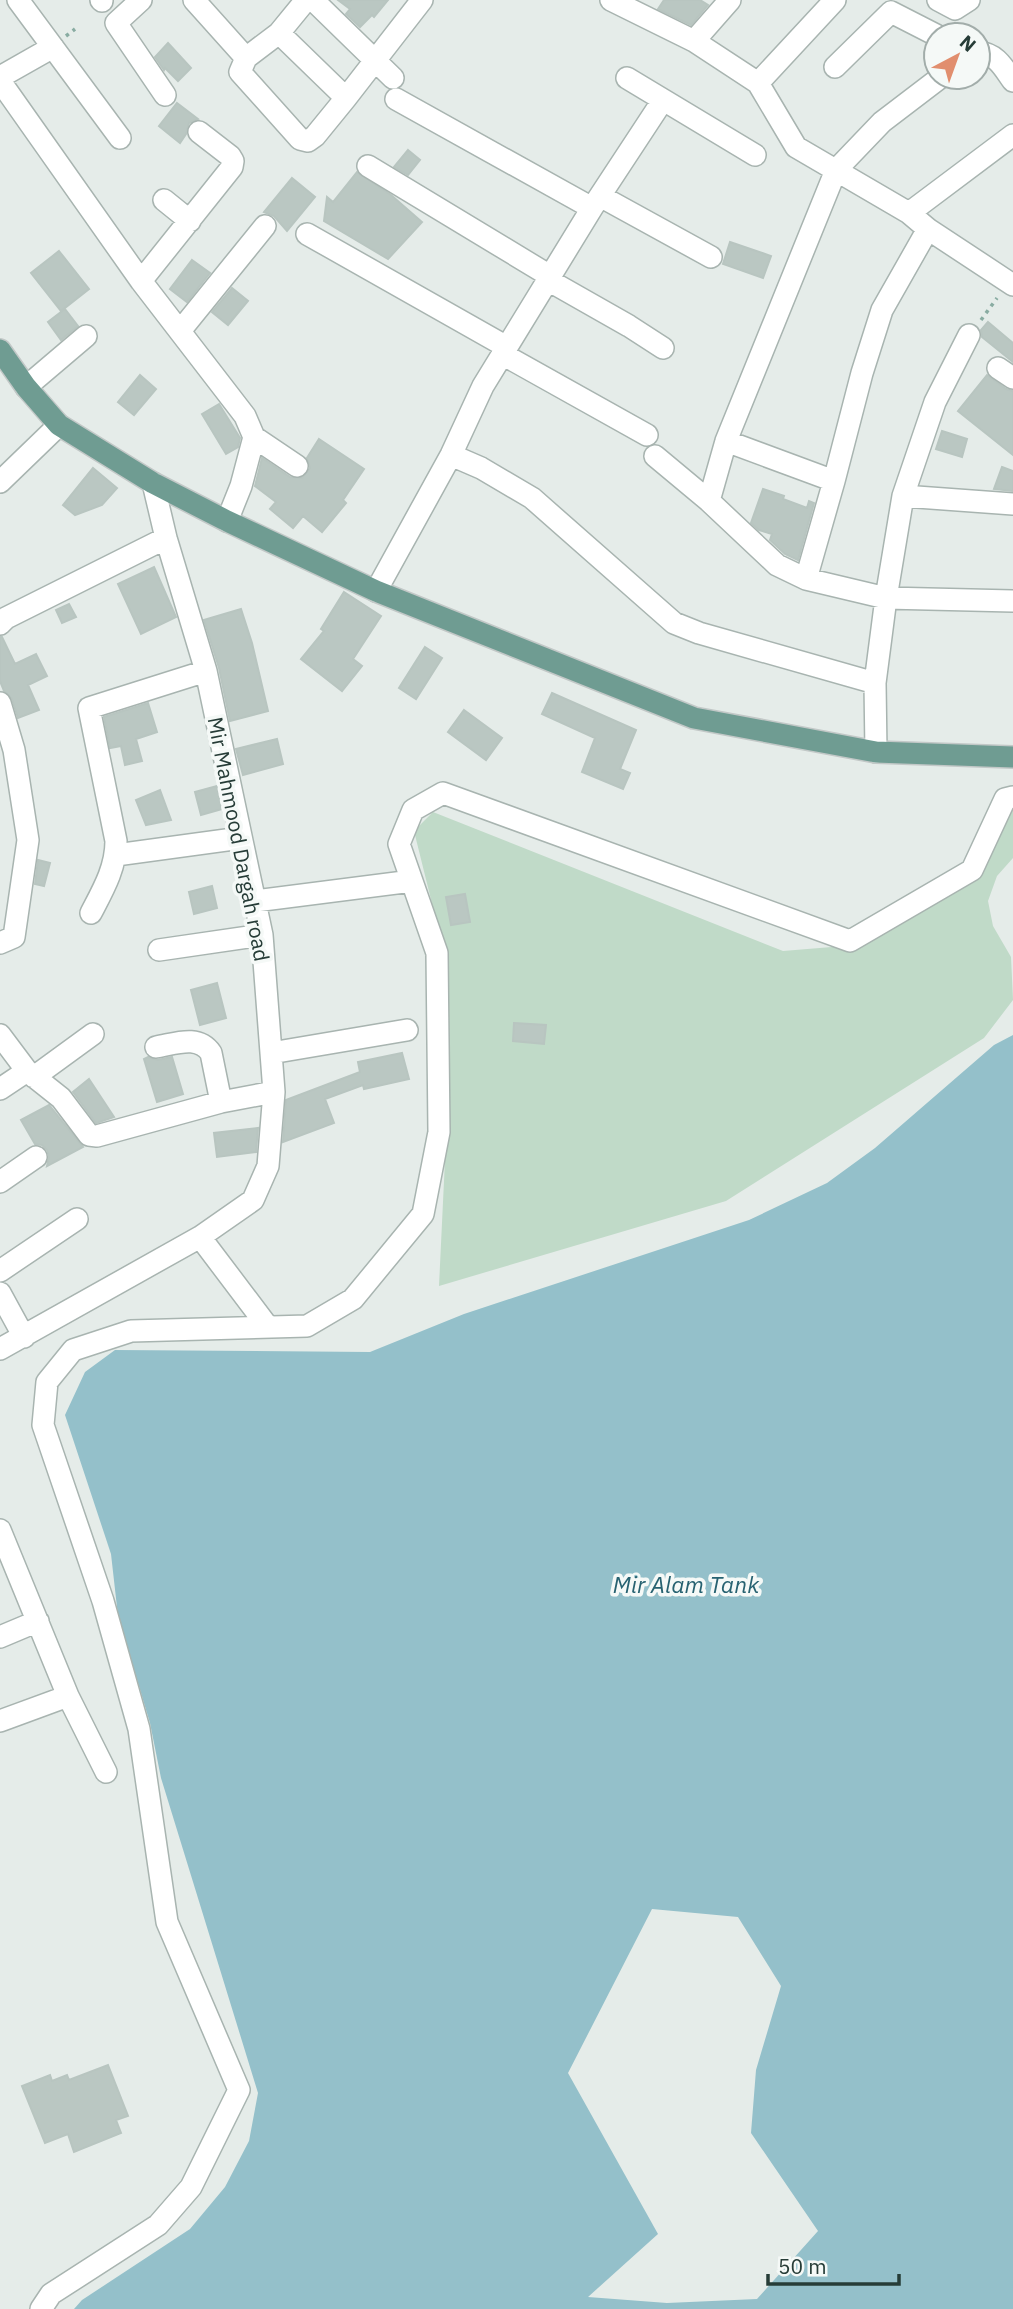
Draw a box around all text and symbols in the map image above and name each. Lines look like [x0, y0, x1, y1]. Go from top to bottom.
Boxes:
north arrow [922, 21, 992, 91]
text: N [955, 30, 981, 57]
street label: Mir Mahmood Dargah road [202, 714, 276, 964]
water label: Mir Alam Tank [613, 1569, 760, 1599]
scale bar [768, 2242, 899, 2286]
text: 50 m [778, 2252, 827, 2280]

